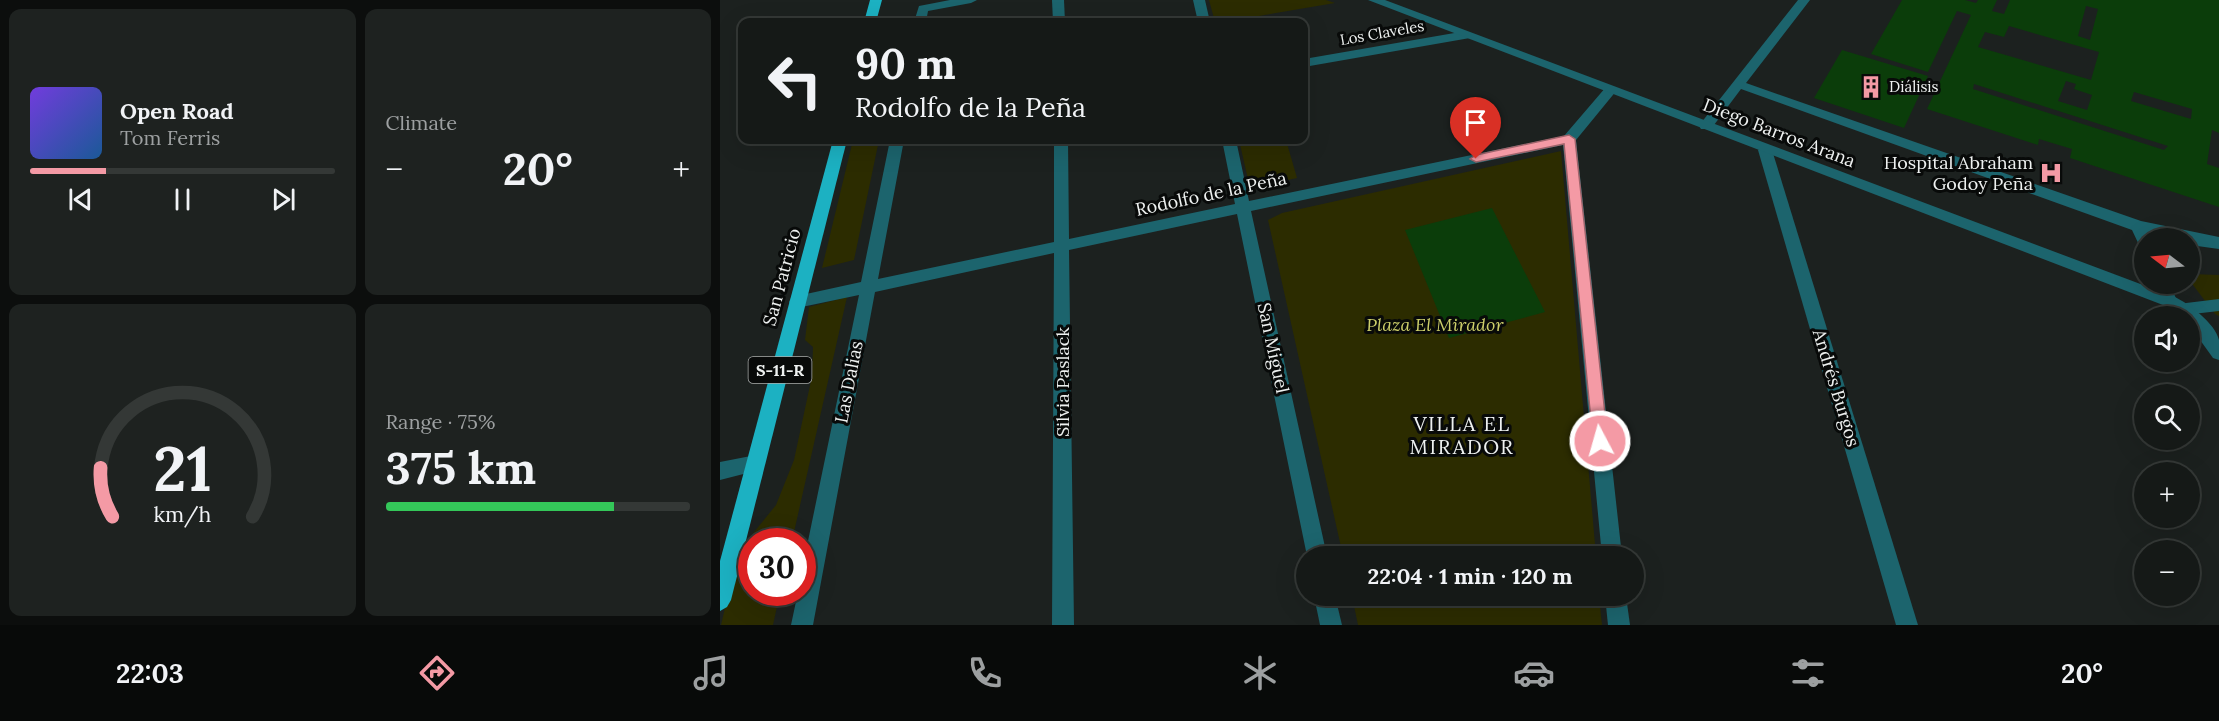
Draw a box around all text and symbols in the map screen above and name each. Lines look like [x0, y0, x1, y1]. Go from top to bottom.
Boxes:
street label: Los Claveles [1338, 16, 1426, 49]
text: 90 m [855, 37, 956, 91]
icon: left [756, 42, 834, 120]
building icon: Diálisis [1858, 74, 1884, 100]
place label: Diálisis [1889, 77, 1939, 96]
text: Rodolfo de la Peña [855, 90, 1086, 124]
street label: Diego Barros Arana [1700, 93, 1859, 172]
text: Open Road [120, 97, 234, 125]
pin [1450, 97, 1501, 159]
icon: arrive [1459, 106, 1492, 139]
text: Climate [386, 110, 457, 135]
text: Tom Ferris [120, 125, 220, 150]
text: 20° [503, 140, 573, 197]
text: − [386, 148, 403, 190]
text: + [672, 148, 690, 190]
place label: Hospital Abraham Godoy Peña [1884, 151, 2033, 195]
hospital icon: Hospital Abraham Godoy Peña [2038, 160, 2064, 186]
street label: Rodolfo de la Peña [1133, 166, 1289, 221]
icon: previous [64, 183, 97, 216]
icon: pause [166, 183, 199, 216]
icon: next [267, 183, 300, 216]
street label: San Patricio [757, 226, 806, 328]
north arrow [2134, 228, 2200, 294]
map controls [2134, 228, 2200, 606]
street label: San Miguel [1253, 300, 1294, 395]
button: sound [2134, 306, 2200, 372]
park label: Plaza El Mirador [1366, 313, 1504, 336]
street label: Andrés Burgos [1807, 325, 1865, 449]
street label: Silvia Paslack [1051, 327, 1074, 437]
street label: Las Dalias [829, 339, 868, 425]
road number: S-11-R [748, 357, 812, 383]
button: search [2134, 384, 2200, 450]
text: Range · 75% [386, 409, 495, 434]
position arrow [1568, 409, 1632, 473]
district label: VILLA EL MIRADOR [1410, 411, 1514, 459]
text: 21 [153, 428, 212, 508]
text: 375 km [386, 439, 536, 496]
button: + [2134, 462, 2200, 528]
text: km/h [153, 500, 211, 528]
speed limit sign: 30 [738, 528, 816, 606]
button: − [2134, 540, 2200, 606]
text: 22:04 · 1 min · 120 m [1368, 562, 1572, 590]
icon: directions [416, 652, 458, 694]
icon: music [690, 652, 732, 694]
icon: phone [964, 652, 1006, 694]
icon: climate [1239, 652, 1281, 694]
icon: car [1513, 652, 1555, 694]
icon: filters [1787, 652, 1829, 694]
text: 22:03 [116, 656, 184, 690]
text: 20° [2061, 656, 2103, 690]

